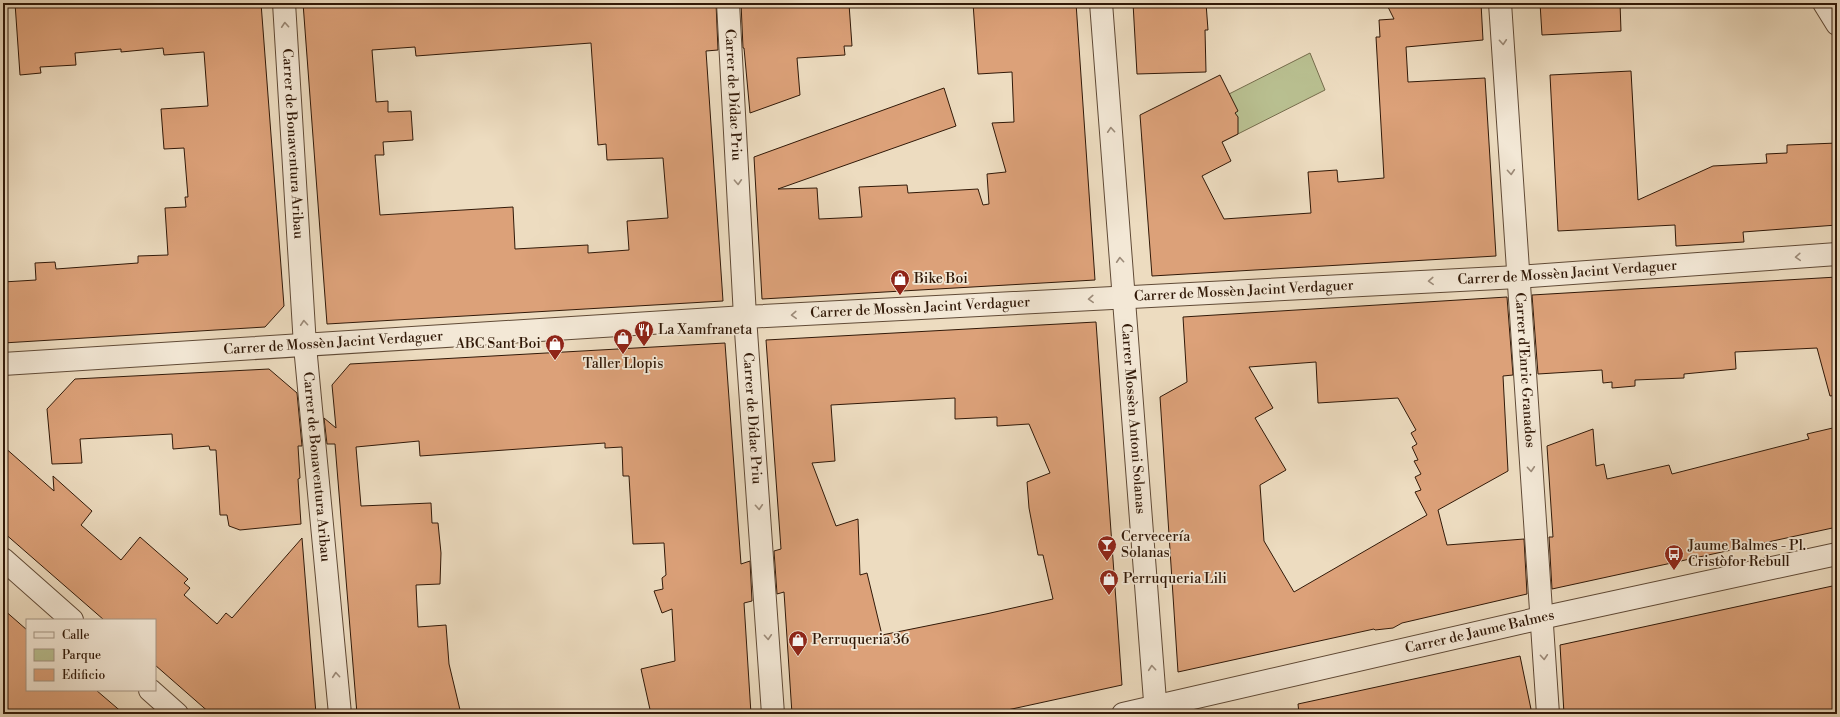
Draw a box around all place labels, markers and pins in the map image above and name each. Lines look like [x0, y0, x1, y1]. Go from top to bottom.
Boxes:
shop icon: Bike Boi [889, 268, 911, 296]
place label: Bike Boi [913, 270, 968, 288]
restaurant icon: La Xamfraneta [633, 319, 655, 347]
place label: La Xamfraneta [658, 321, 753, 339]
shop icon: Taller Llopis [612, 327, 634, 355]
shop icon: ABC Sant Boi [544, 333, 566, 361]
place label: ABC Sant Boi [454, 335, 541, 353]
place label: Taller Llopis [583, 355, 663, 373]
place label: Cervecería Solanas [1121, 528, 1191, 562]
bar icon: Cervecería Solanas [1096, 534, 1118, 562]
place label: Jaume Balmes - Pl. Cristòfor Rebull [1687, 537, 1806, 571]
bus stop icon: Jaume Balmes - Pl. Cristòfor Rebull [1663, 543, 1685, 571]
shop icon: Perruqueria Lili [1098, 568, 1120, 596]
place label: Perruqueria Lili [1123, 570, 1227, 588]
shop icon: Perruqueria 36 [787, 629, 809, 657]
place label: Perruqueria 36 [812, 631, 910, 649]

